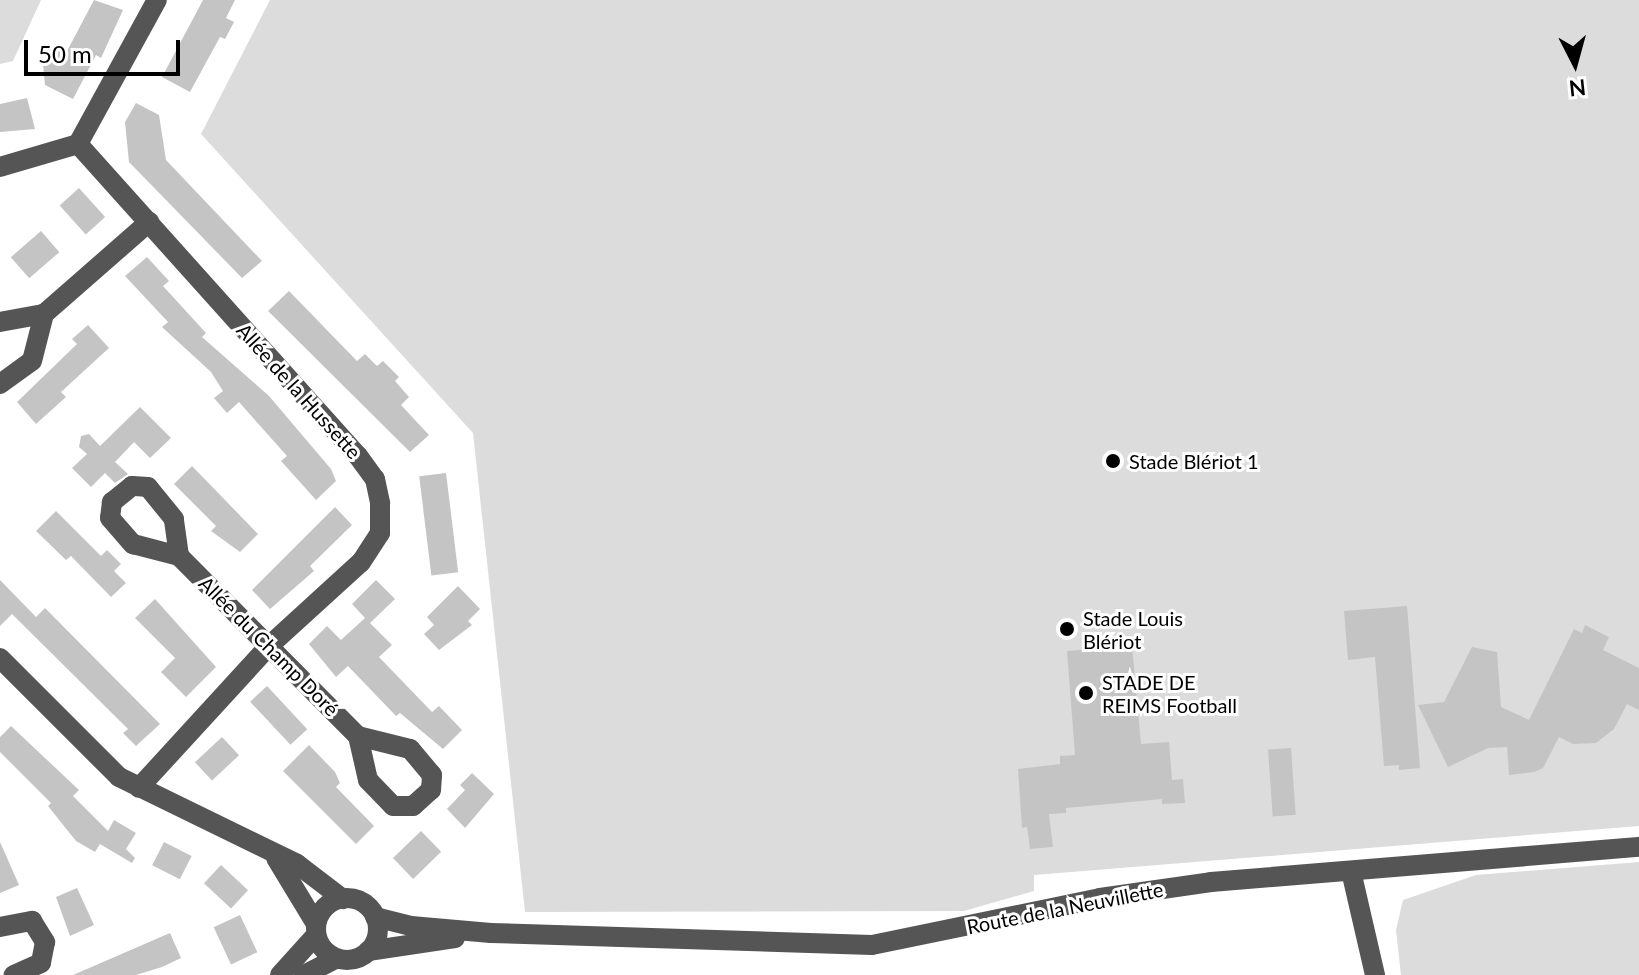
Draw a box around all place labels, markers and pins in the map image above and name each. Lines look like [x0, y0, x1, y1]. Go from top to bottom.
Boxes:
place label: Stade Blériot 1 [1129, 449, 1259, 473]
marker: Stade Blériot 1 [1104, 452, 1122, 470]
place label: Stade Louis Blériot [1083, 606, 1183, 653]
marker: Stade Louis Blériot [1058, 620, 1076, 638]
place label: STADE DE REIMS Football [1102, 670, 1237, 717]
marker: STADE DE REIMS Football [1077, 684, 1095, 702]

